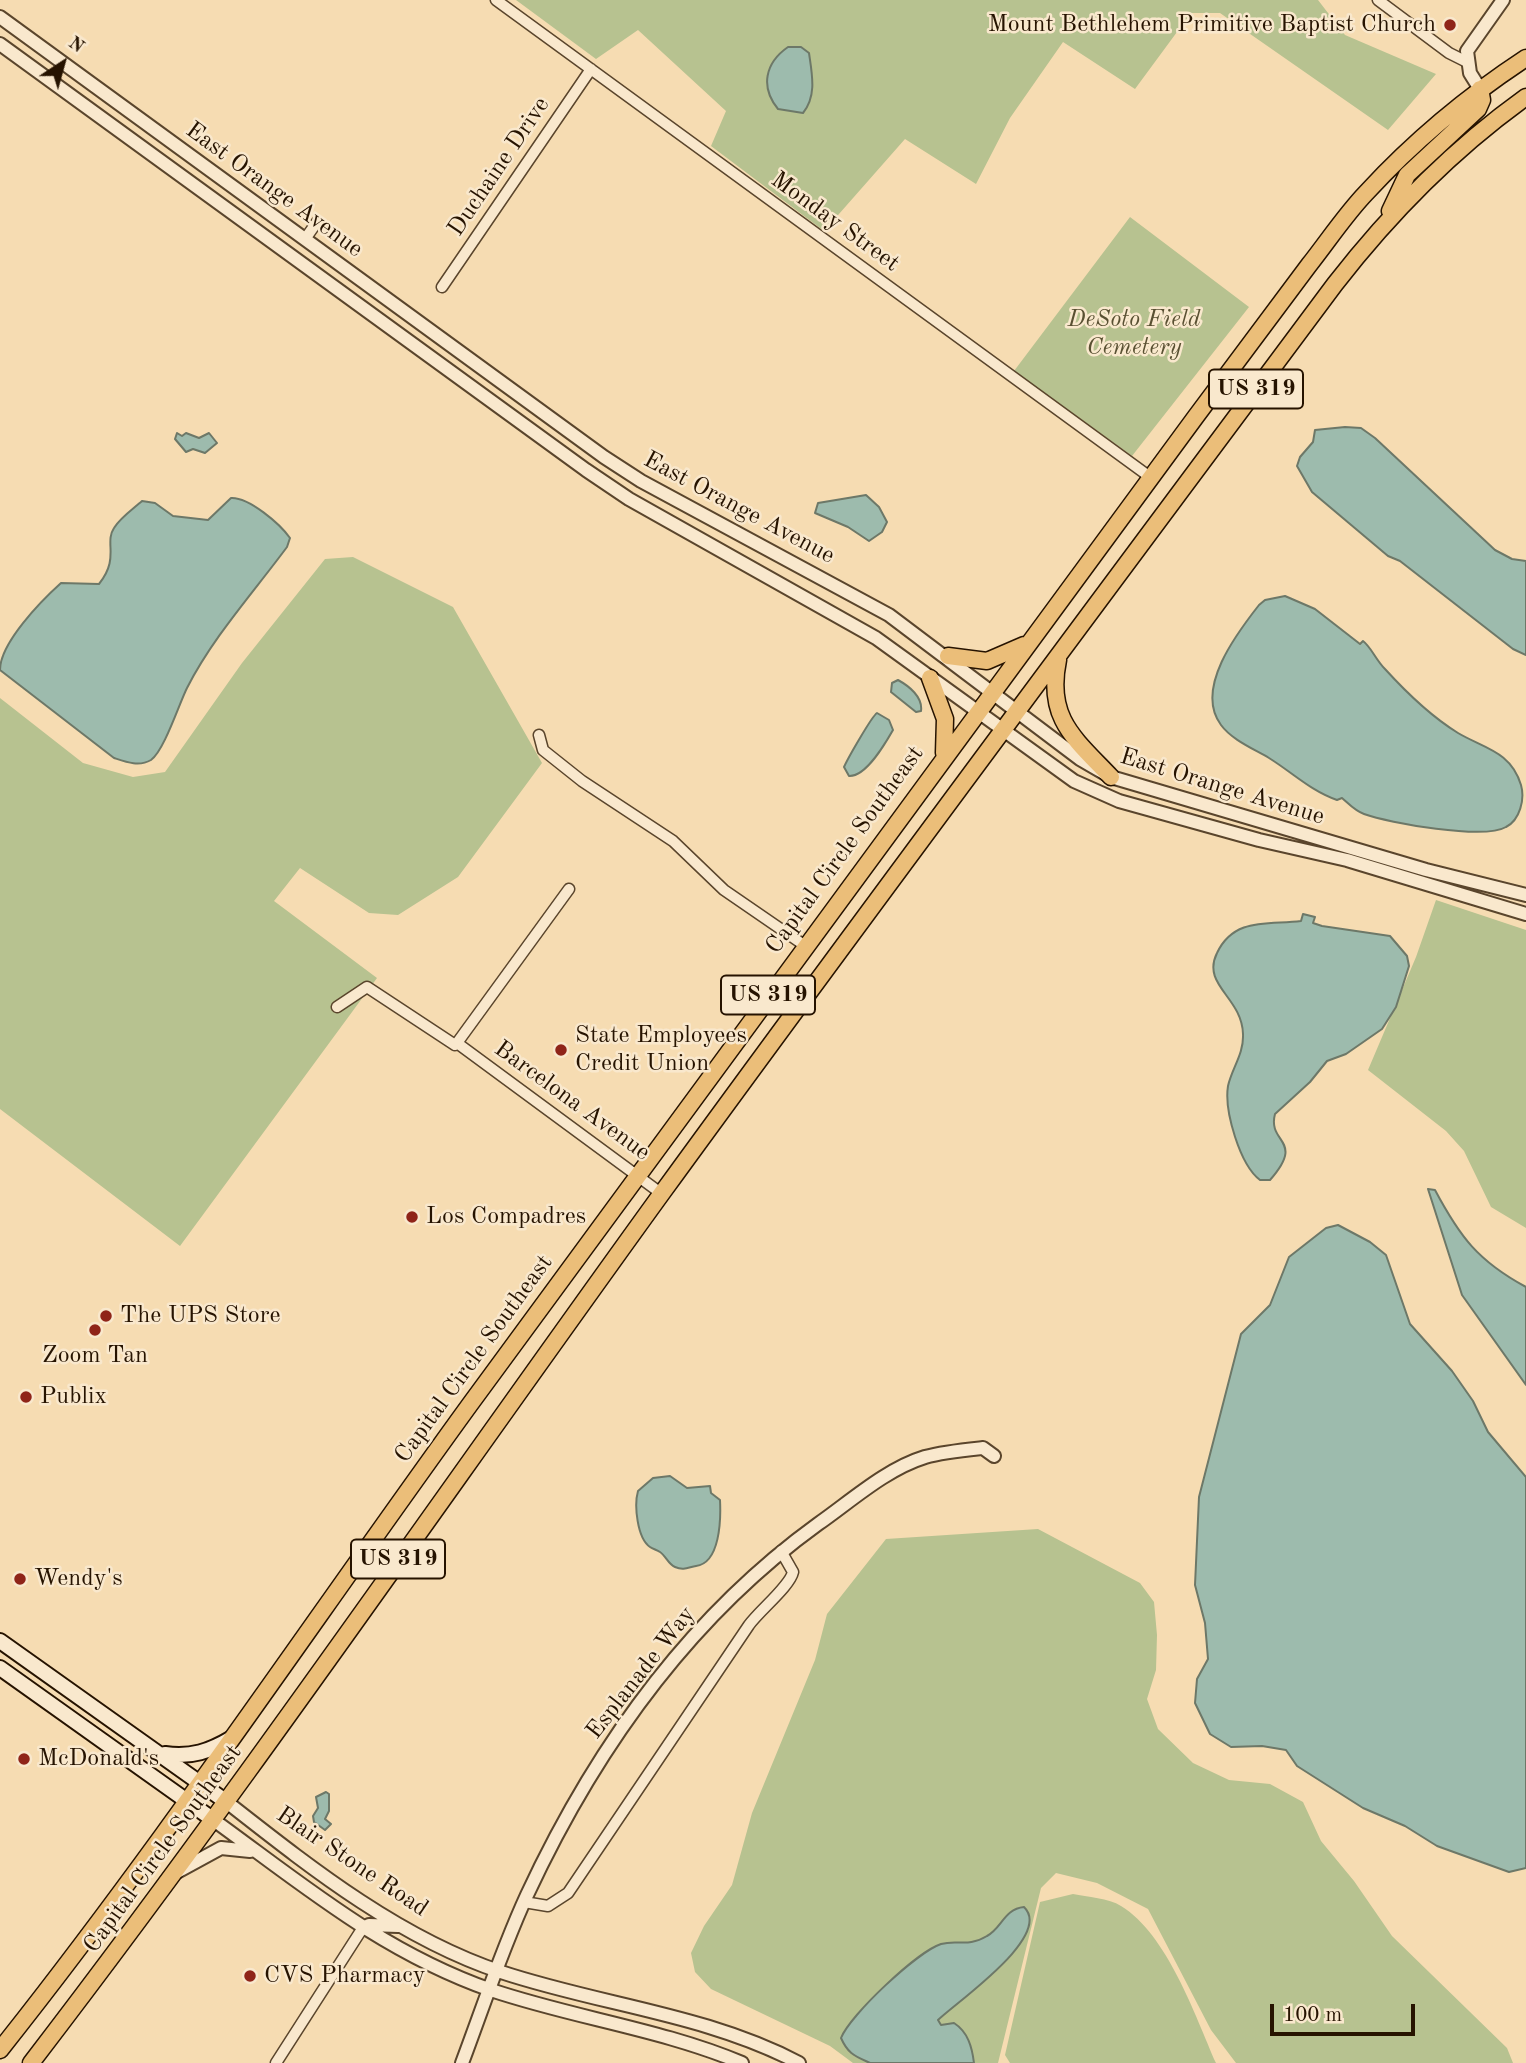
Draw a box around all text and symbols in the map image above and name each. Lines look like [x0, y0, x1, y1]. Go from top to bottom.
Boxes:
place label: Mount Bethlehem Primitive Baptist Church [988, 11, 1436, 39]
marker: Mount Bethlehem Primitive Baptist Church [1442, 17, 1458, 33]
north arrow [28, 28, 98, 98]
text: N [64, 34, 87, 58]
street label: Duchaine Drive [442, 92, 556, 242]
street label: East Orange Avenue [180, 116, 368, 264]
street label: Monday Street [765, 166, 905, 278]
park label: DeSoto Field Cemetery [1067, 306, 1201, 362]
road number: US 319 [1209, 370, 1303, 408]
street label: East Orange Avenue [638, 445, 840, 571]
street label: Capital Circle Southeast [760, 740, 930, 960]
street label: East Orange Avenue [1116, 742, 1328, 832]
road number: US 319 [721, 976, 815, 1014]
place label: State Employees Credit Union [575, 1022, 747, 1078]
street label: Barcelona Avenue [488, 1035, 656, 1167]
marker: State Employees Credit Union [553, 1042, 569, 1058]
place label: Los Compadres [426, 1203, 586, 1231]
marker: Los Compadres [404, 1209, 420, 1225]
street label: Capital Circle Southeast [389, 1249, 559, 1469]
place label: The UPS Store [120, 1302, 281, 1330]
marker: The UPS Store [98, 1308, 114, 1324]
marker: Zoom Tan [87, 1322, 103, 1338]
place label: Zoom Tan [42, 1342, 148, 1370]
place label: Publix [40, 1383, 107, 1411]
marker: Publix [18, 1389, 34, 1405]
road number: US 319 [351, 1540, 445, 1578]
place label: Wendy's [34, 1565, 123, 1593]
marker: Wendy's [12, 1571, 28, 1587]
street label: Esplanade Way [580, 1601, 702, 1745]
street label: Capital Circle Southeast [78, 1739, 248, 1959]
place label: McDonald's [38, 1745, 159, 1773]
marker: McDonald's [16, 1751, 32, 1767]
street label: Blair Stone Road [270, 1800, 434, 1924]
place label: CVS Pharmacy [264, 1962, 425, 1990]
marker: CVS Pharmacy [242, 1968, 258, 1984]
scale bar [1274, 1990, 1419, 2034]
text: 100 m [1283, 2005, 1342, 2026]

